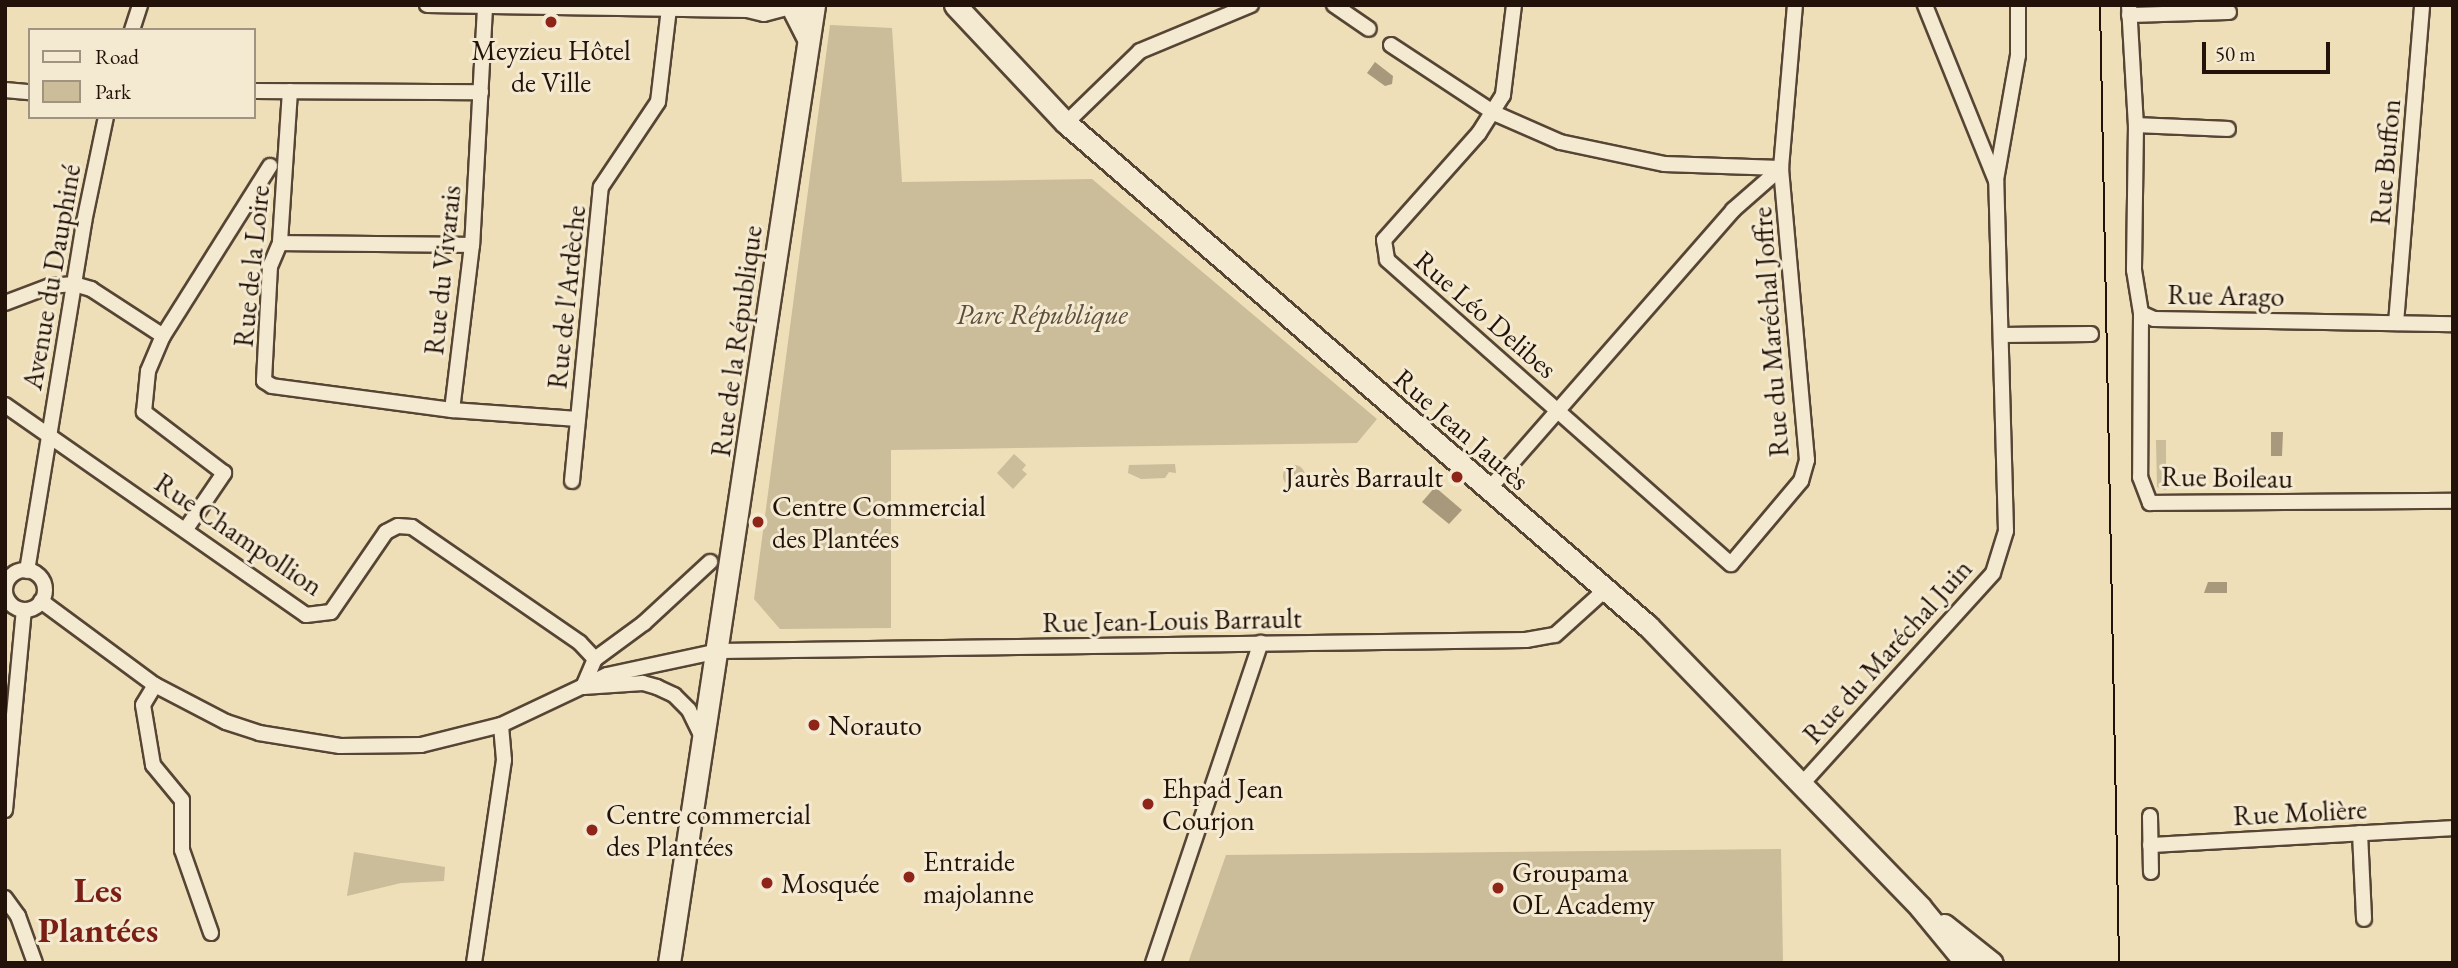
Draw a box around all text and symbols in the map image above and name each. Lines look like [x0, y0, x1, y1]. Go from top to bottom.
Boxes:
marker: Meyzieu Hôtel de Ville [543, 14, 559, 30]
legend [28, 28, 256, 119]
scale bar [2206, 28, 2334, 72]
place label: Meyzieu Hôtel de Ville [471, 33, 631, 99]
text: 50 m [2215, 40, 2256, 67]
text: Road [95, 43, 139, 70]
text: Park [95, 78, 131, 105]
street label: Rue Buffon [2363, 98, 2407, 226]
street label: Avenue du Dauphiné [15, 162, 87, 392]
street label: Rue de la Loire [226, 183, 276, 349]
street label: Rue du Vivarais [416, 184, 468, 356]
street label: Rue de l'Ardèche [540, 203, 592, 391]
street label: Rue du Maréchal Joffre [1744, 206, 1796, 458]
street label: Rue de la République [703, 223, 769, 459]
street label: Rue Léo Delibes [1408, 243, 1564, 385]
street label: Rue Arago [2167, 277, 2285, 313]
park label: Parc République [956, 297, 1128, 331]
street label: Rue Jean Jaurès [1388, 361, 1536, 497]
street label: Rue Boileau [2161, 459, 2293, 495]
place label: Jaurès Barrault [1285, 460, 1443, 494]
street label: Rue Champollion [149, 465, 329, 603]
marker: Jaurès Barrault [1449, 469, 1465, 485]
place label: Centre Commercial des Plantées [772, 489, 986, 555]
marker: Centre Commercial des Plantées [750, 514, 766, 530]
street label: Rue du Maréchal Juin [1795, 552, 1979, 750]
street label: Rue Jean-Louis Barrault [1042, 601, 1302, 639]
place label: Norauto [828, 708, 922, 742]
marker: Norauto [806, 717, 822, 733]
place label: Ehpad Jean Courjon [1162, 771, 1284, 837]
street label: Rue Molière [2232, 792, 2368, 832]
marker: Ehpad Jean Courjon [1140, 796, 1156, 812]
place label: Centre commercial des Plantées [606, 797, 811, 863]
marker: Centre commercial des Plantées [584, 822, 600, 838]
place label: Entraide majolanne [923, 844, 1034, 910]
place label: Groupama OL Academy [1512, 855, 1655, 921]
place label: Mosquée [781, 866, 880, 900]
district label: Les Plantées [38, 869, 158, 951]
marker: Entraide majolanne [901, 869, 917, 885]
marker: Mosquée [759, 875, 775, 891]
marker: Groupama OL Academy [1490, 880, 1506, 896]

